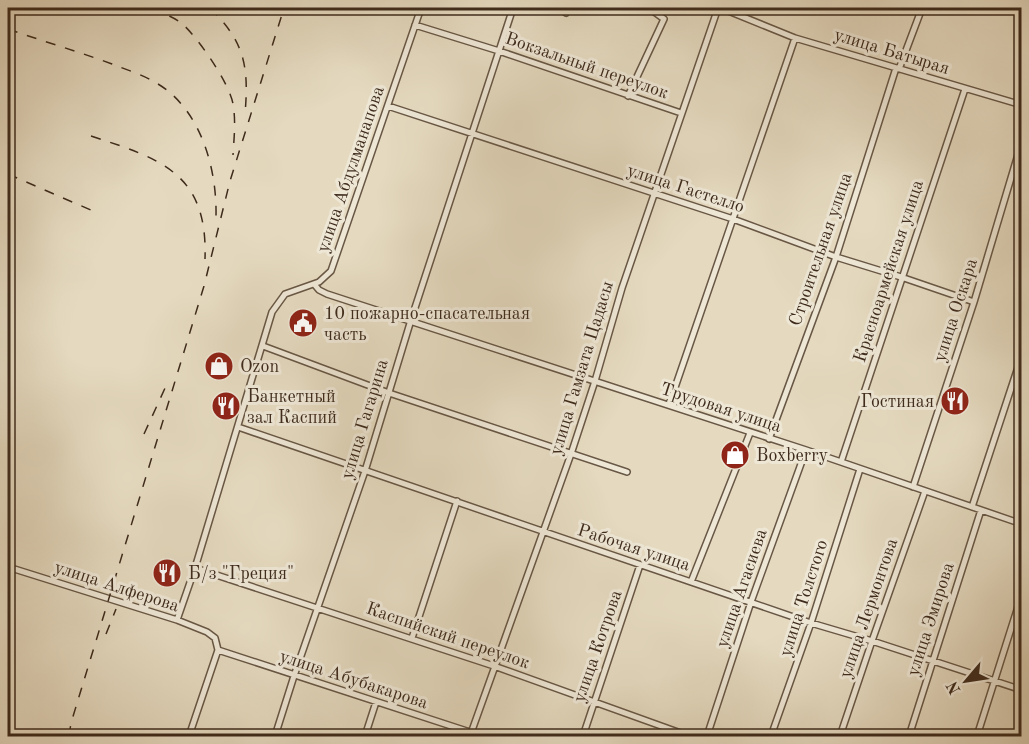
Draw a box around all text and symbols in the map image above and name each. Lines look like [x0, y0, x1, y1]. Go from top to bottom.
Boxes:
street label: улица Батырая [832, 26, 952, 78]
street label: Вокзальный переулок [503, 30, 671, 102]
street label: улица Абдулманапова [314, 84, 388, 255]
street label: улица Гастелло [625, 161, 747, 216]
street label: Строительная улица [786, 170, 856, 328]
street label: Красноармейская улица [851, 178, 927, 365]
street label: улица Оскара [931, 256, 981, 364]
street label: улица Гамзата Цадасы [547, 279, 617, 457]
place label: 10 пожарно-спасательная часть [324, 305, 530, 344]
public building icon: 10 пожарно-спасательная часть [287, 307, 319, 339]
shop icon: Ozon [203, 350, 235, 382]
street label: улица Гагарина [338, 357, 392, 482]
place label: Ozon [240, 358, 279, 376]
street label: Трудовая улица [658, 380, 784, 436]
restaurant icon: Гостиная [939, 385, 971, 417]
place label: Банкетный зал Каспий [247, 388, 337, 427]
restaurant icon: Банкетный зал Каспий [210, 390, 242, 422]
place label: Гостиная [861, 393, 934, 411]
shop icon: Boxberry [719, 439, 751, 471]
place label: Boxberry [756, 447, 829, 465]
street label: Рабочая улица [575, 521, 692, 575]
street label: улица Агасиева [713, 527, 771, 650]
street label: улица Лермонтова [837, 536, 901, 681]
street label: улица Толстого [777, 538, 831, 659]
restaurant icon: Б/з "Греция" [151, 557, 183, 589]
street label: улица Алферова [52, 558, 181, 617]
street label: улица Эмирова [904, 560, 958, 678]
place label: Б/з "Греция" [188, 565, 294, 583]
street label: улица Котрова [570, 588, 626, 705]
street label: Каспийский переулок [364, 599, 532, 672]
street label: улица Абубакарова [277, 647, 430, 712]
north arrow [936, 651, 996, 711]
text: N [944, 677, 965, 697]

